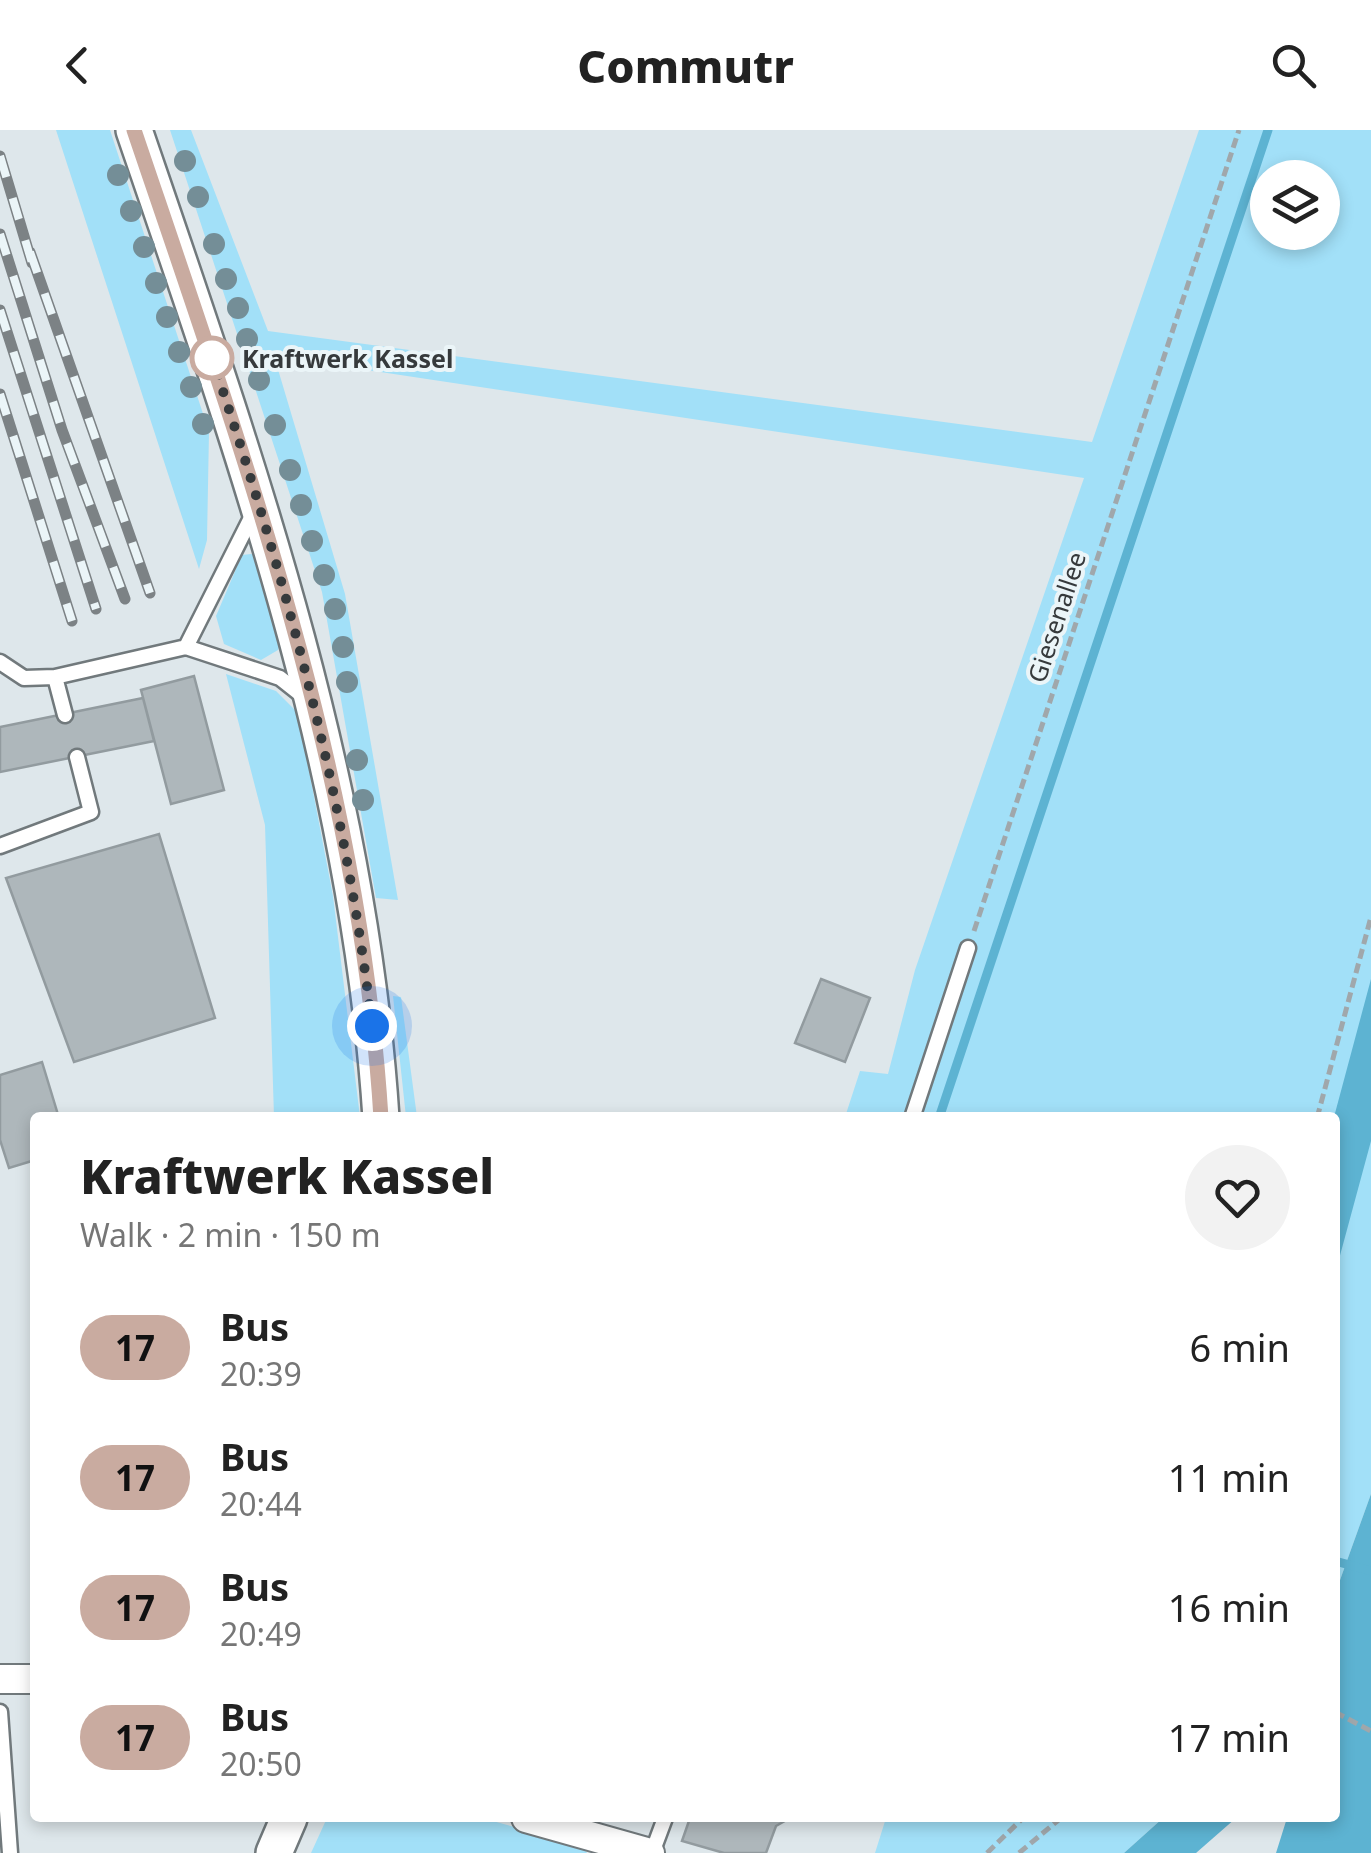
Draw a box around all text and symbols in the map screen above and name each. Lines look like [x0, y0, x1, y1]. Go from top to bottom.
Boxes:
text: Commutr [577, 35, 794, 96]
icon: back [50, 38, 105, 93]
icon: search [1266, 38, 1321, 93]
map controls [1250, 160, 1340, 250]
button: layers [1250, 160, 1340, 250]
marker: Kraftwerk Kassel [191, 337, 233, 379]
place label: Kraftwerk Kassel [242, 341, 453, 375]
street label: Giesenallee [1019, 547, 1093, 687]
your location [347, 1001, 397, 1051]
text: Kraftwerk Kassel [80, 1143, 494, 1208]
button: heart [1185, 1145, 1290, 1250]
text: Walk · 2 min · 150 m [80, 1213, 381, 1256]
text: Bus [220, 1300, 289, 1352]
text: 6 min [1190, 1321, 1290, 1373]
text: 17 [115, 1324, 155, 1371]
text: 20:39 [220, 1352, 302, 1395]
text: Bus [220, 1430, 289, 1482]
text: 11 min [1168, 1451, 1290, 1503]
text: 17 [115, 1454, 155, 1501]
text: 20:44 [220, 1482, 302, 1525]
text: Bus [220, 1560, 289, 1612]
text: 16 min [1168, 1581, 1290, 1633]
text: 17 [115, 1584, 155, 1631]
text: 20:49 [220, 1612, 302, 1655]
text: Bus [220, 1690, 289, 1742]
text: 17 min [1168, 1711, 1290, 1763]
text: 17 [115, 1714, 155, 1761]
text: 20:50 [220, 1742, 302, 1785]

